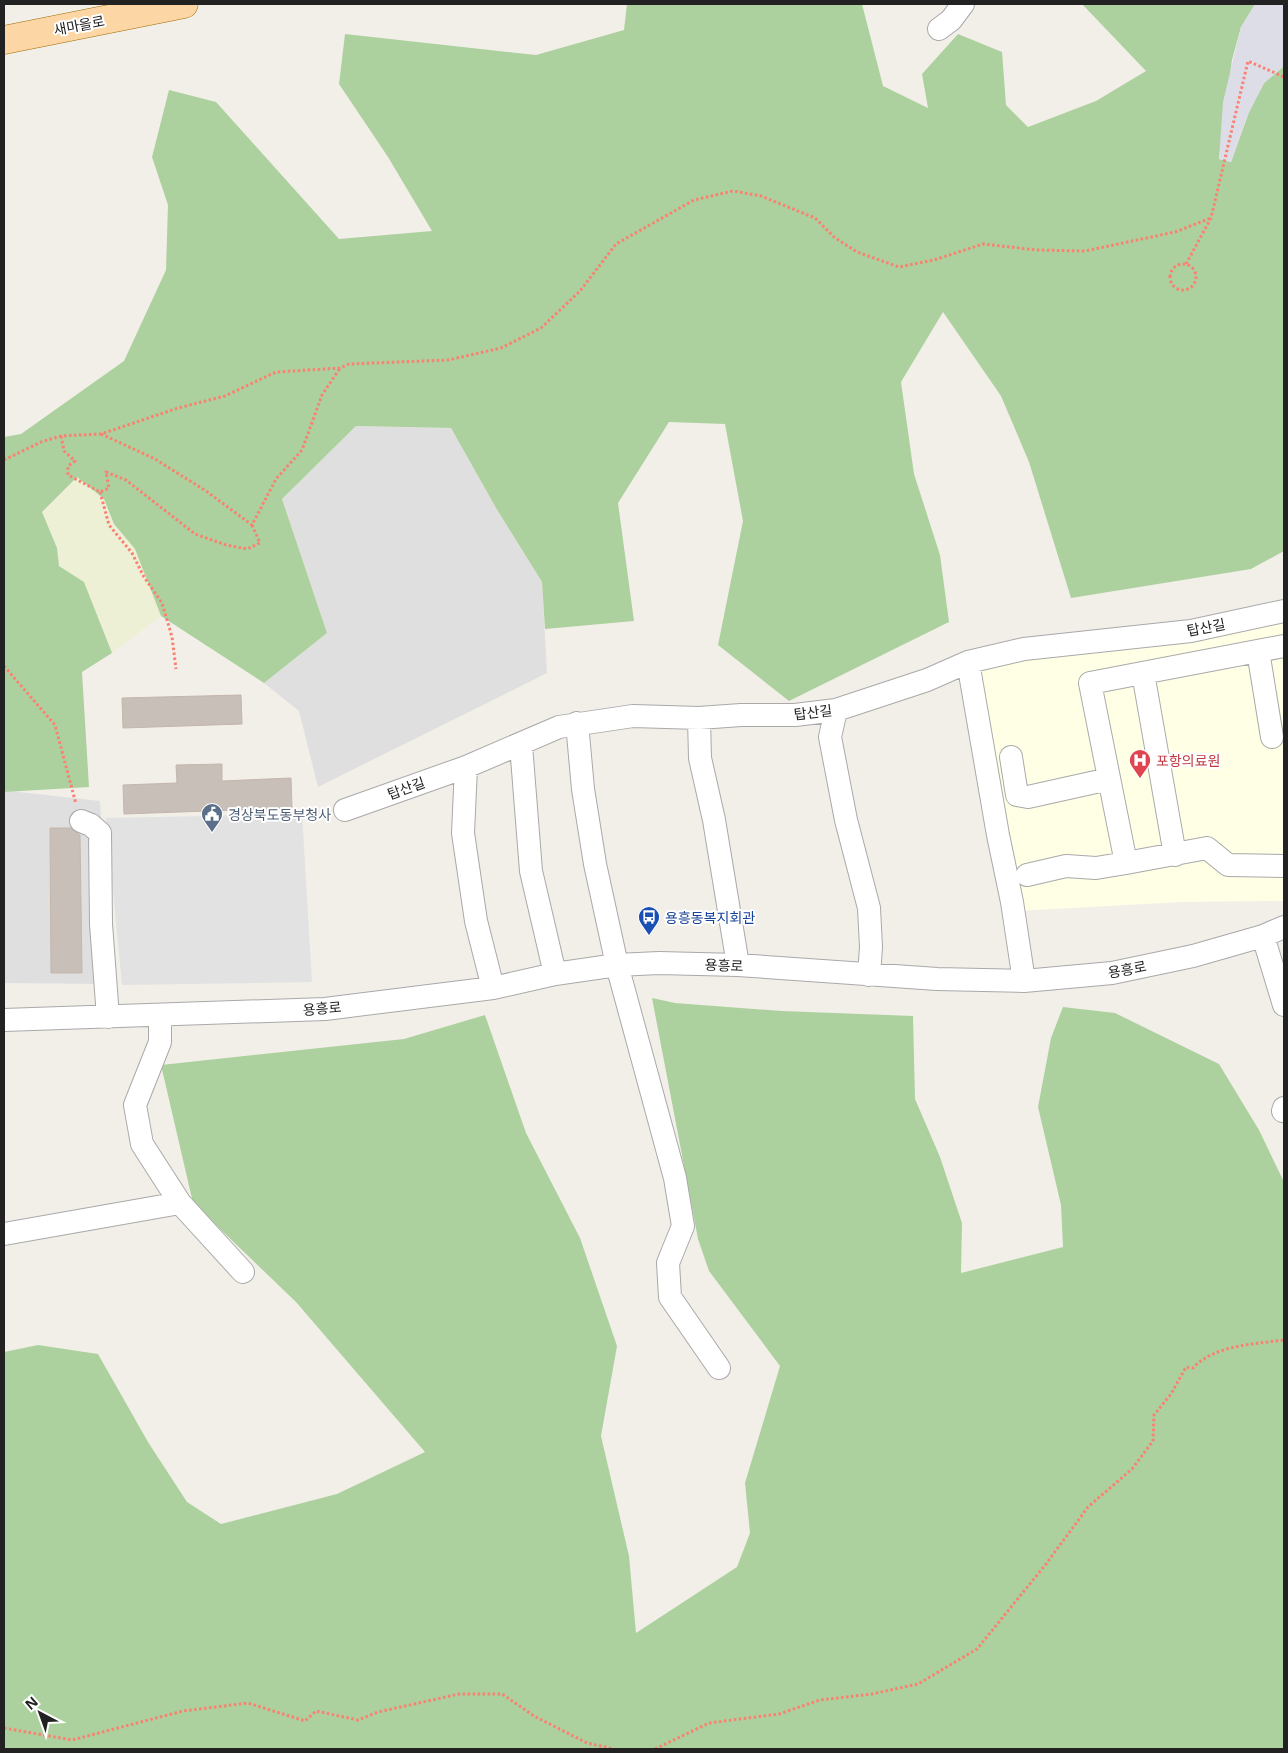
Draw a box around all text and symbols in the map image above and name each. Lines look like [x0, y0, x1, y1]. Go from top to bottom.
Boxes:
street label: 새마을로 [52, 11, 106, 39]
street label: 탑산길 [1185, 614, 1227, 640]
street label: 탑산길 [793, 700, 833, 724]
hospital icon: 포항의료원 [1128, 748, 1152, 779]
place label: 포항의료원 [1156, 751, 1220, 770]
street label: 탑산길 [385, 772, 427, 804]
public building icon: 경상북도동부청사 [200, 802, 224, 833]
place label: 경상북도동부청사 [228, 805, 331, 824]
bus stop icon: 용흥동복지회관 [637, 905, 661, 936]
place label: 용흥동복지회관 [665, 908, 755, 927]
street label: 용흥로 [704, 955, 744, 975]
street label: 용흥로 [1106, 956, 1148, 982]
street label: 용흥로 [302, 997, 342, 1019]
north arrow [15, 1688, 65, 1738]
text: N [21, 1692, 42, 1714]

